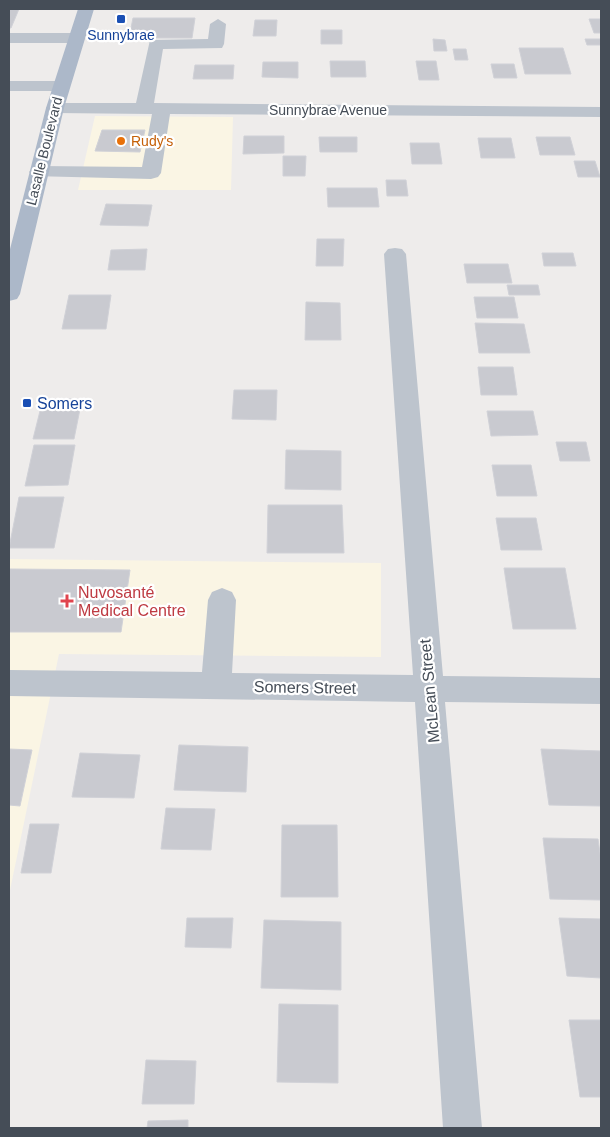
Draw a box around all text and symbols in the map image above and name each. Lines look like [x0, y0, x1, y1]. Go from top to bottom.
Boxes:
marker: Sunnybrae [115, 13, 127, 25]
place label: Sunnybrae [87, 27, 155, 43]
street label: Lasalle Boulevard [23, 95, 65, 207]
street label: Sunnybrae Avenue [269, 102, 387, 118]
place label: Rudy's [131, 133, 173, 149]
marker: Rudy's [115, 135, 127, 147]
place label: Somers [37, 395, 92, 412]
marker: Somers [21, 397, 33, 409]
place label: Nuvosanté Medical Centre [78, 584, 186, 619]
marker: Nuvosanté Medical Centre [60, 594, 74, 608]
street label: McLean Street [416, 638, 443, 744]
street label: Somers Street [254, 678, 357, 697]

